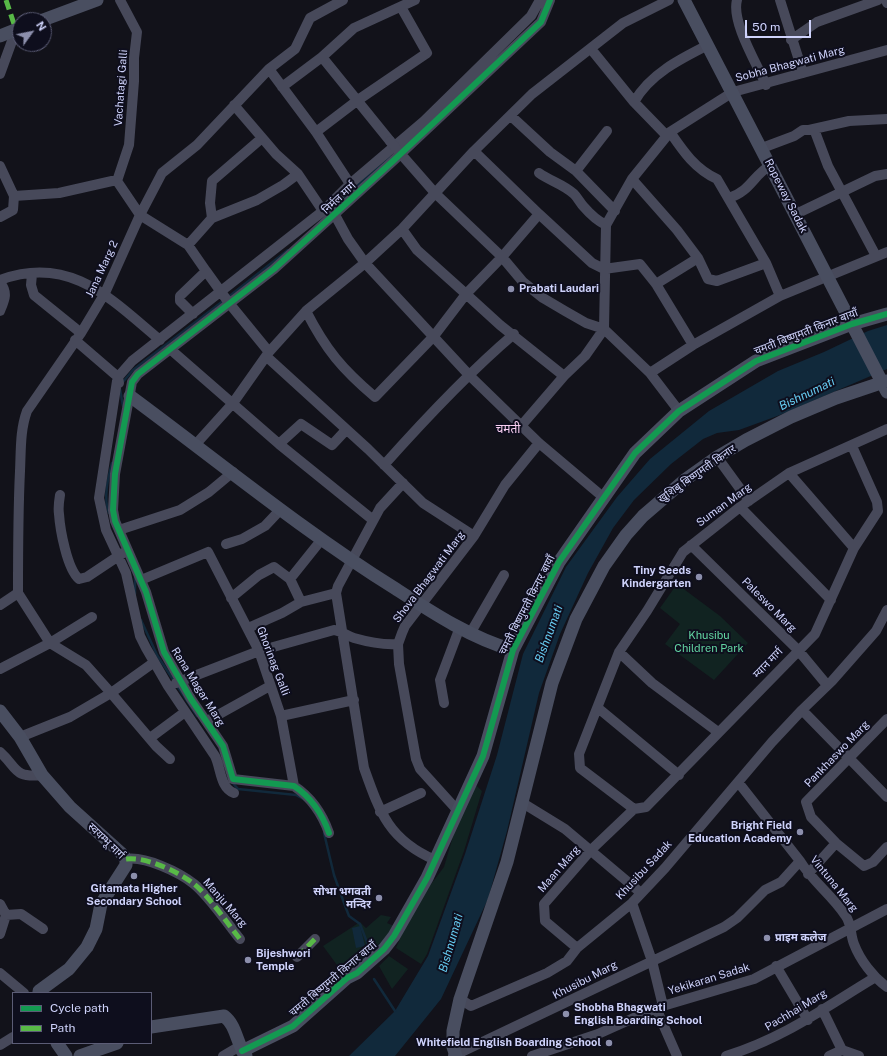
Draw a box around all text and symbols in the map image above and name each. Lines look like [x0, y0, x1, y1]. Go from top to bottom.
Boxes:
north arrow [12, 12, 52, 52]
scale bar [747, 12, 813, 38]
text: N [34, 19, 49, 33]
text: 50 m [752, 20, 780, 34]
street label: Sobha Bhagwati Marg [734, 43, 846, 85]
street label: Vachatagi Galli [112, 49, 130, 127]
street label: Ropeway Sadak [762, 157, 810, 235]
street label: निर्मल मार्ग [319, 179, 359, 217]
street label: Jana Marg 2 [83, 238, 121, 300]
place label: Prabati Laudari [519, 282, 599, 296]
marker: Prabati Laudari [506, 284, 516, 294]
street label: चमती बिष्णुमती किनार बायाँ [752, 306, 860, 358]
water label: Bishnumati [777, 374, 837, 414]
district label: चमती [496, 422, 520, 436]
street label: खुशिबु बिष्णुमती किनार [656, 442, 738, 506]
street label: Suman Marg [694, 481, 754, 529]
street label: Shova Bhagwati Marg [390, 529, 468, 625]
street label: चमती बिष्णुमती किनार बायाँ [496, 553, 558, 657]
place label: Tiny Seeds Kindergarten [621, 564, 691, 590]
marker: Tiny Seeds Kindergarten [694, 572, 704, 582]
street label: Paleswo Marg [739, 575, 799, 635]
water label: Bishnumati [532, 603, 566, 665]
street label: Ghorinag Galli [254, 625, 292, 697]
park label: Khusibu Children Park [674, 629, 744, 655]
street label: Rana Magar Marg [168, 645, 228, 729]
street label: म्यान मार्ग [750, 645, 786, 681]
street label: Pankhaswo Marg [802, 718, 872, 790]
place label: Bright Field Education Academy [688, 819, 792, 845]
street label: स्वयम्भू मार्ग [85, 820, 127, 862]
marker: Bright Field Education Academy [795, 827, 805, 837]
street label: Khusibu Sadak [613, 838, 675, 902]
street label: Maan Marg [535, 843, 583, 895]
street label: Vintuna Marg [807, 853, 861, 915]
marker: Gitamata Higher Secondary School [129, 871, 139, 881]
street label: Manju Marg [200, 876, 250, 930]
place label: Gitamata Higher Secondary School [86, 882, 182, 908]
place label: सोभा भगवती मन्दिर [313, 885, 371, 911]
marker: सोभा भगवती मन्दिर [374, 893, 384, 903]
water label: Bishnumati [436, 912, 466, 974]
place label: प्राइम कलेज [775, 931, 826, 945]
marker: प्राइम कलेज [762, 933, 772, 943]
street label: चमती बिष्णुमती किनार बायाँ [287, 939, 379, 1019]
place label: Bijeshwori Temple [256, 947, 310, 973]
marker: Bijeshwori Temple [243, 955, 253, 965]
street label: Khusibu Marg [550, 958, 620, 1002]
street label: Yekikaran Sadak [667, 960, 751, 998]
street label: Pachhai Marg [763, 986, 829, 1034]
legend [12, 992, 152, 1044]
text: Cycle path [50, 1001, 109, 1015]
place label: Shobha Bhagwati English Boarding School [574, 1001, 702, 1027]
marker: Shobha Bhagwati English Boarding School [561, 1009, 571, 1019]
text: Path [50, 1021, 76, 1035]
place label: Whitefield English Boarding School [416, 1036, 601, 1050]
marker: Whitefield English Boarding School [604, 1038, 614, 1048]

